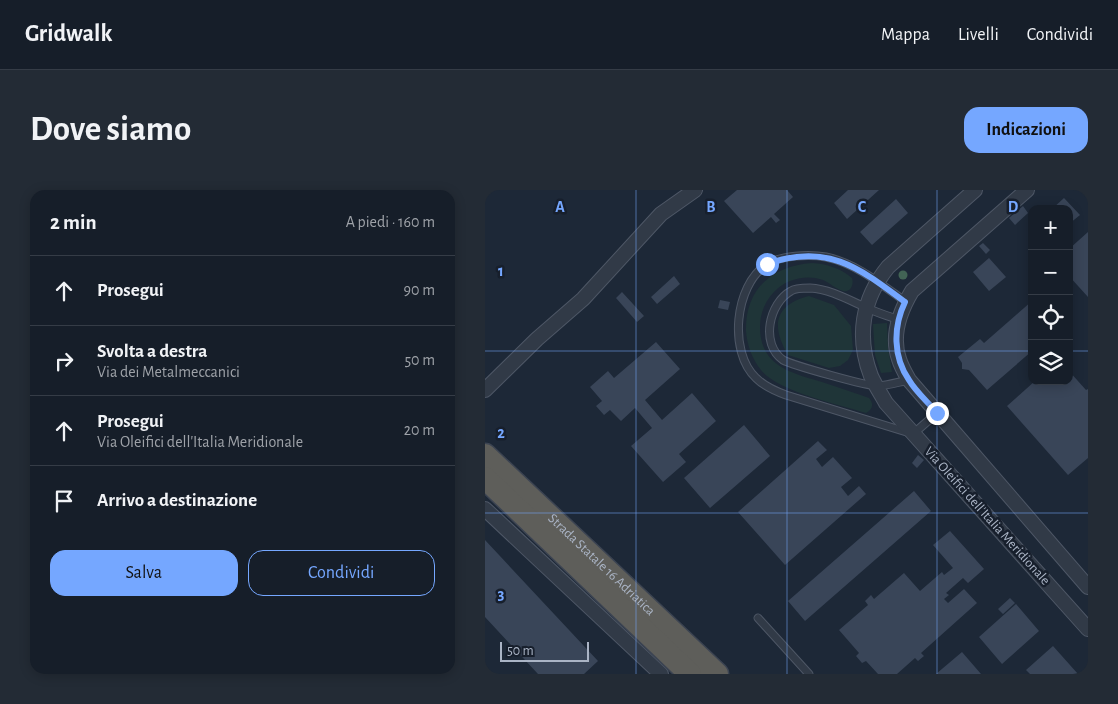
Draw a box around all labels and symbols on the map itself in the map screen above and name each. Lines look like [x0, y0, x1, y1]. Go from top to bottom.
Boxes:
text: A [555, 199, 565, 215]
text: B [706, 199, 716, 215]
text: C [858, 199, 867, 215]
text: D [1008, 199, 1019, 215]
route start [756, 253, 779, 276]
text: 1 [498, 263, 504, 279]
route end [926, 402, 949, 425]
text: 2 [497, 425, 505, 441]
street label: Via Oleifici dell'Italia Meridionale [921, 444, 1053, 588]
street label: Strada Statale 16 Adriatica [545, 511, 658, 619]
text: 3 [498, 586, 505, 602]
scale bar [500, 639, 589, 662]

